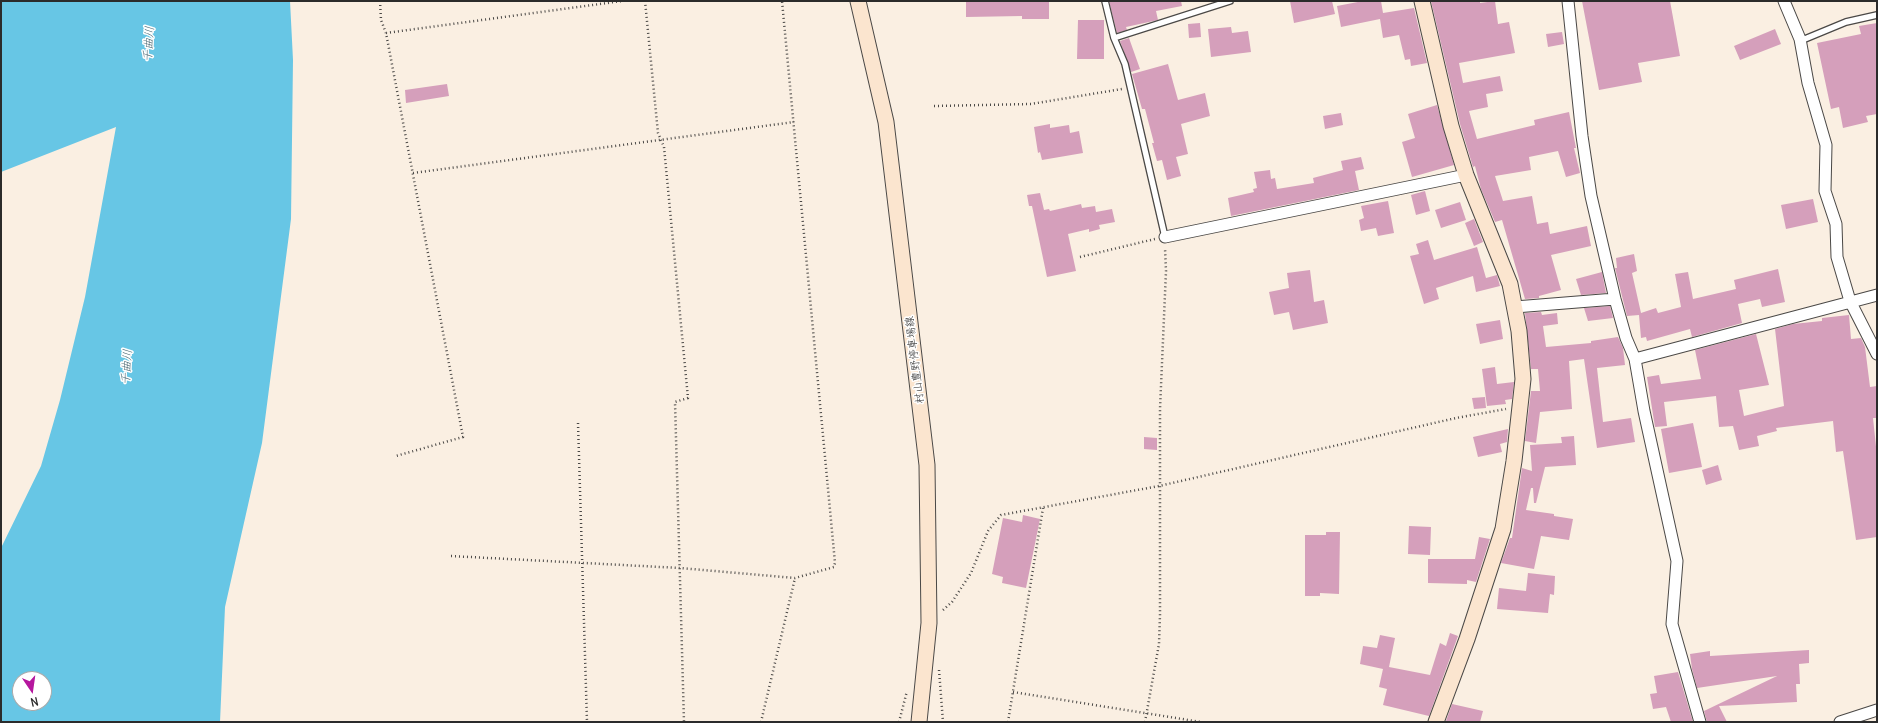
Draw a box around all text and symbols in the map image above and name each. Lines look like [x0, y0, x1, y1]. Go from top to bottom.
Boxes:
water label: 千曲川 [141, 26, 157, 62]
street label: 村山豊野停車場線 [903, 316, 927, 404]
water label: 千曲川 [119, 349, 135, 385]
north arrow [12, 671, 52, 711]
text: N [29, 694, 40, 709]

